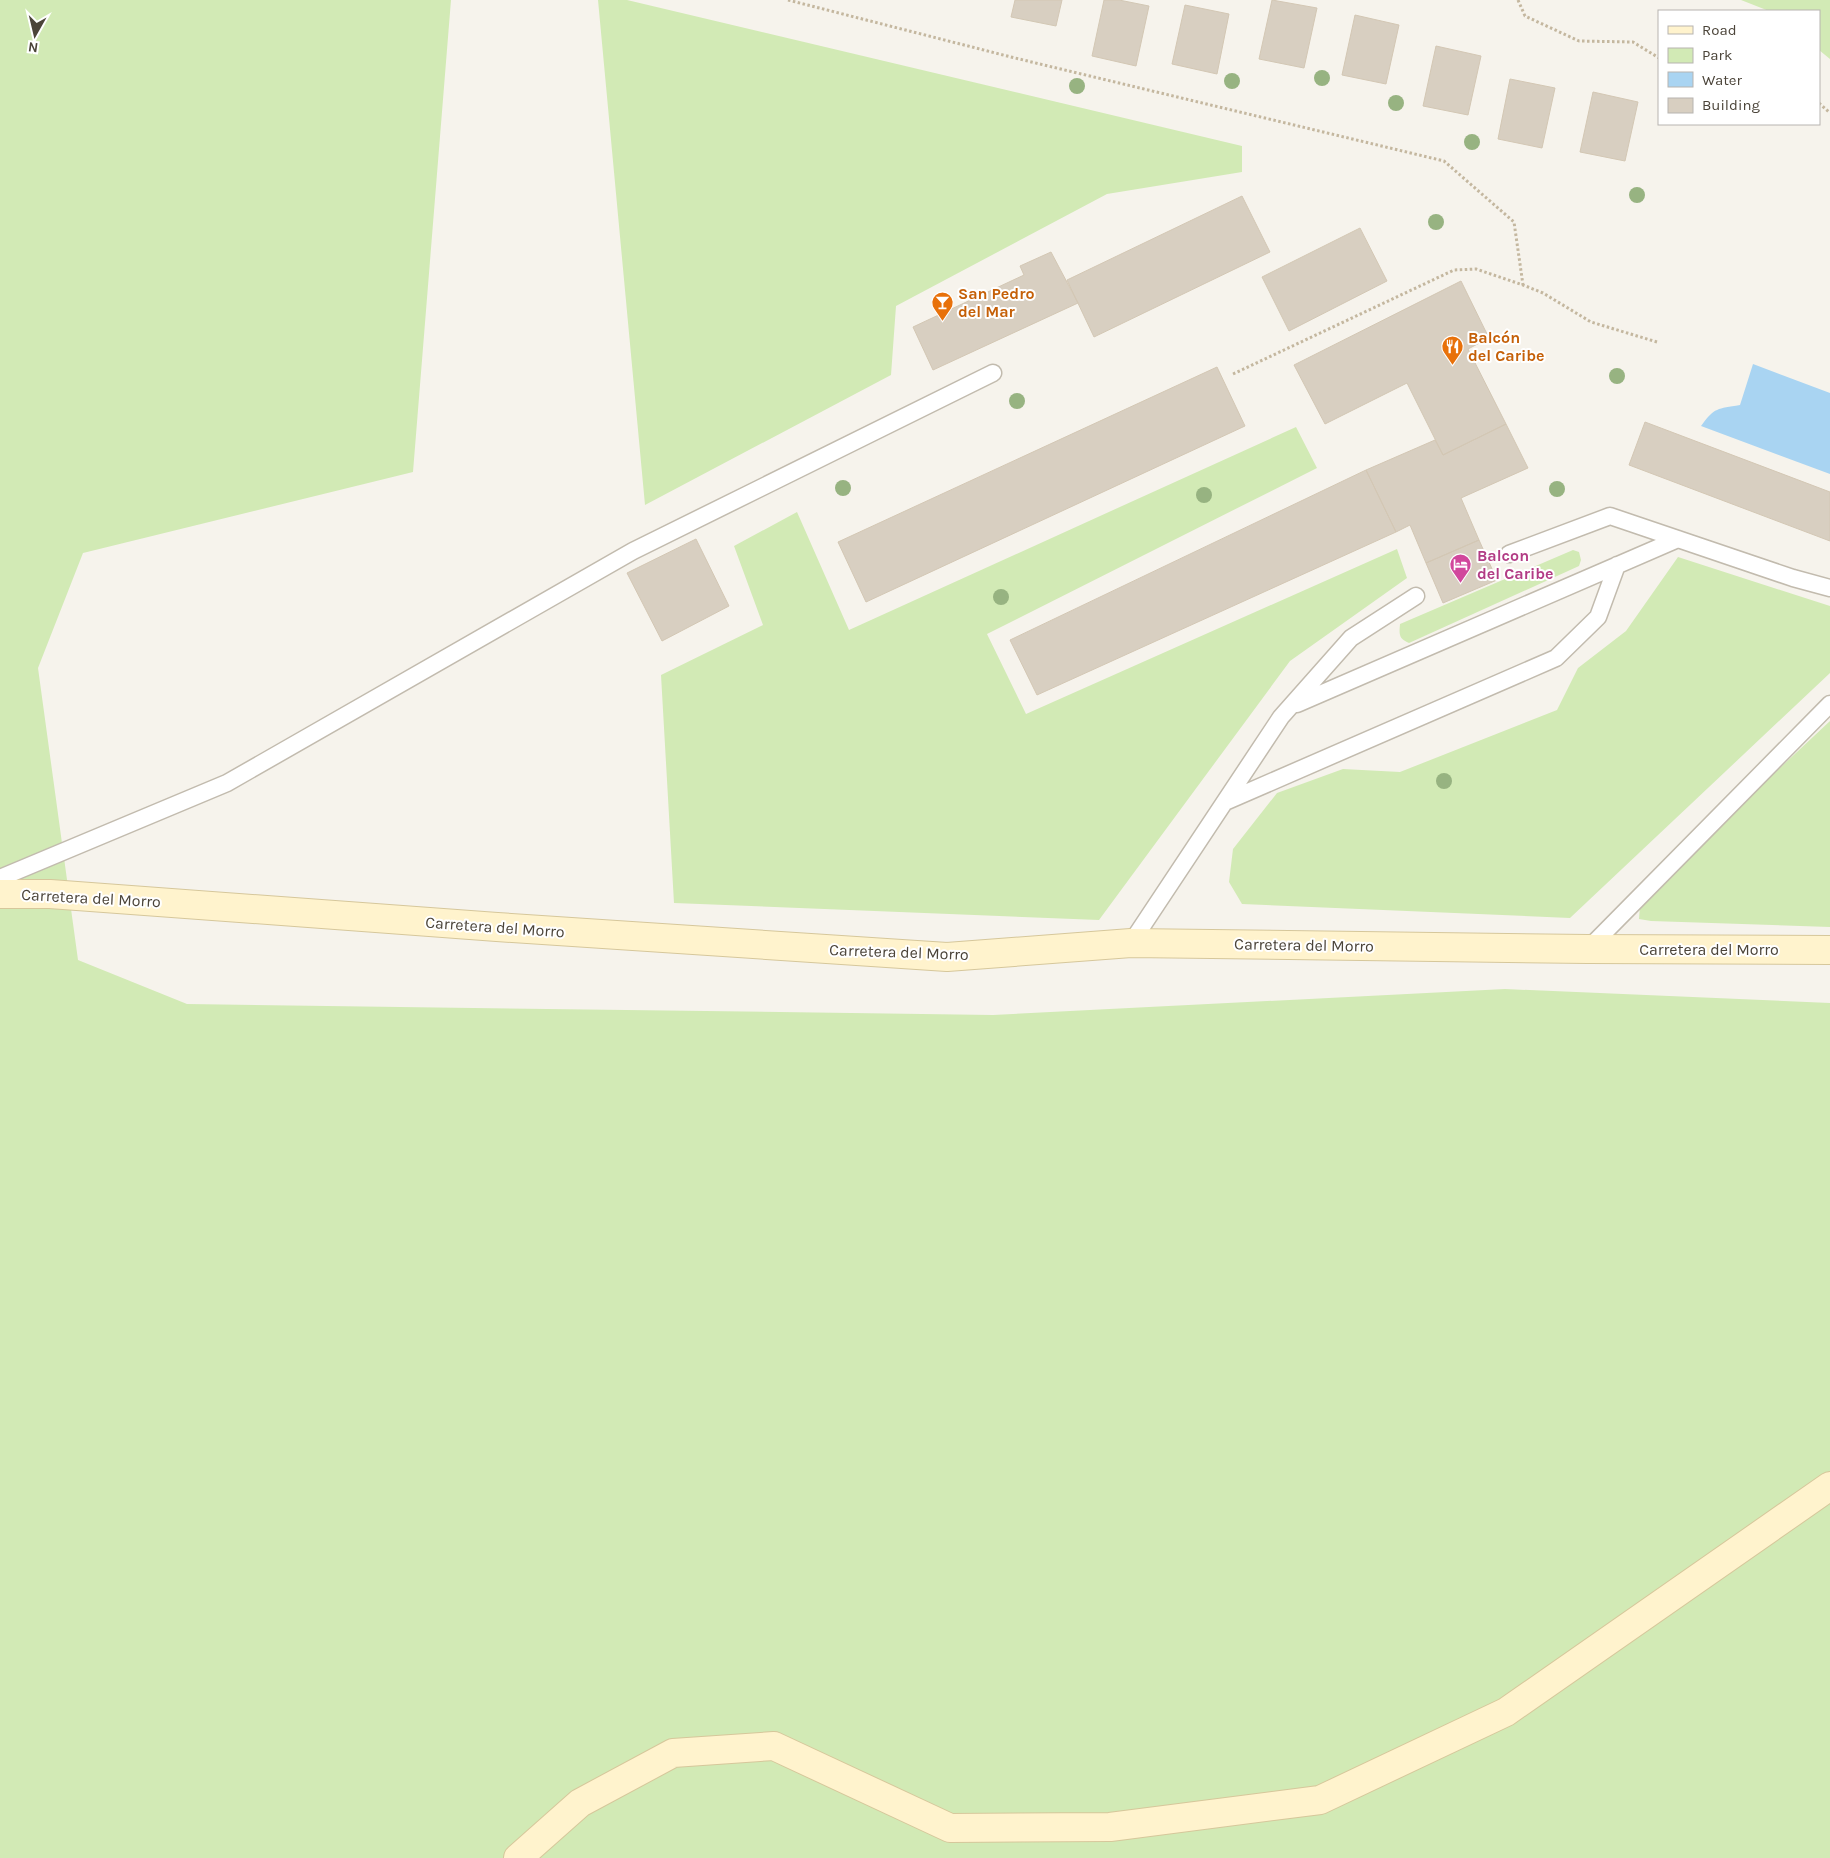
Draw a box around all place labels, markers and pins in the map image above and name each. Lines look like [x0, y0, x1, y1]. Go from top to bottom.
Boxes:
place label: San Pedro del Mar [958, 284, 1035, 321]
bar icon: San Pedro del Mar [930, 290, 954, 321]
place label: Balcón del Caribe [1468, 328, 1545, 365]
restaurant icon: Balcón del Caribe [1440, 334, 1464, 365]
place label: Balcon del Caribe [1477, 546, 1554, 583]
hotel icon: Balcon del Caribe [1449, 552, 1473, 583]

